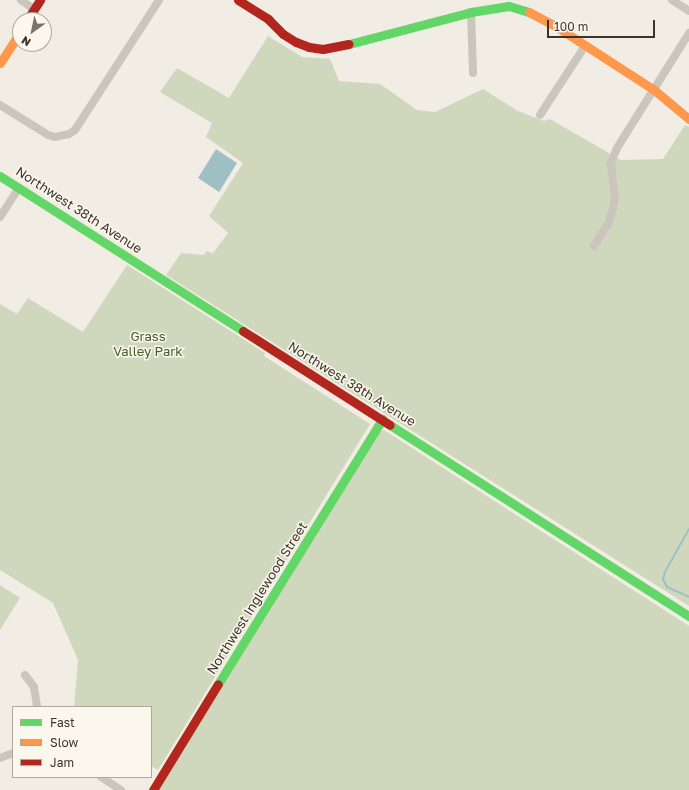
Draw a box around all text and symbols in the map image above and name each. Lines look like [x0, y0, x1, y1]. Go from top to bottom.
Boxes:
north arrow [12, 12, 52, 52]
scale bar [549, 12, 657, 38]
text: 100 m [554, 19, 588, 34]
text: N [19, 34, 33, 49]
street label: Northwest 38th Avenue [13, 163, 145, 257]
park label: Grass Valley Park [113, 329, 183, 360]
street label: Northwest 38th Avenue [285, 338, 419, 430]
street label: Northwest Inglewood Street [204, 519, 310, 677]
legend [12, 706, 152, 778]
text: Fast [50, 715, 75, 730]
text: Slow [50, 735, 78, 750]
text: Jam [50, 755, 74, 770]

